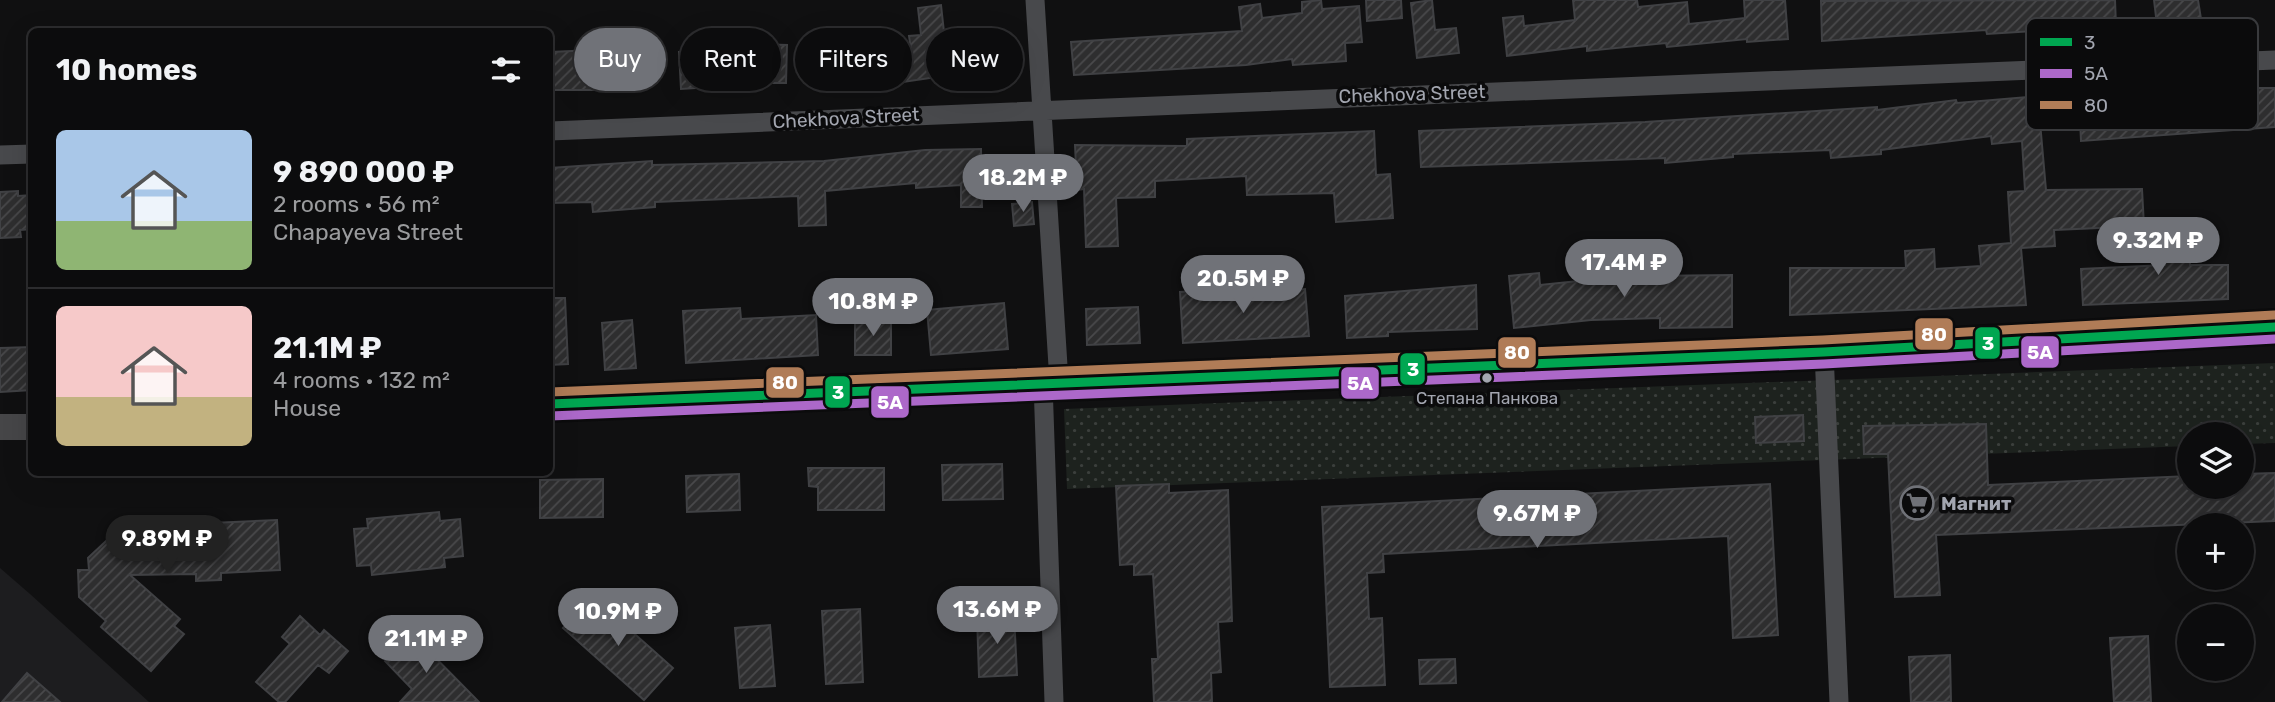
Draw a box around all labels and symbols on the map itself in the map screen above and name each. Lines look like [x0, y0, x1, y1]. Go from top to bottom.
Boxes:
legend [2026, 18, 2258, 130]
text: 3 [2084, 31, 2095, 54]
text: 5А [2084, 62, 2108, 85]
street label: Chekhova Street [1338, 80, 1486, 108]
text: 80 [2084, 94, 2108, 117]
street label: Chekhova Street [772, 103, 921, 133]
pin: 18.2M ₽ [958, 154, 1088, 214]
pin: 9.32M ₽ [2093, 218, 2223, 277]
pin: 17.4M ₽ [1559, 240, 1689, 299]
pin: 20.5M ₽ [1178, 256, 1308, 315]
pin: 10.8M ₽ [808, 278, 938, 338]
line badge: 80 [1914, 317, 1954, 351]
text: 80 [1921, 323, 1947, 346]
line badge: 3 [1974, 326, 2001, 360]
text: 3 [1982, 332, 1994, 355]
line badge: 5А [2020, 335, 2060, 369]
line badge: 80 [1497, 336, 1537, 369]
text: 80 [1504, 341, 1530, 364]
text: 5А [2027, 341, 2053, 364]
line badge: 3 [1399, 352, 1426, 386]
text: 3 [1407, 358, 1419, 381]
line badge: 80 [765, 366, 805, 399]
line badge: 5А [1340, 366, 1380, 400]
text: 80 [772, 371, 798, 394]
marker: Степана Панкова [1480, 371, 1494, 385]
text: 5А [1347, 372, 1373, 395]
line badge: 3 [824, 375, 851, 409]
text: 3 [832, 381, 844, 404]
line badge: 5А [870, 385, 910, 419]
place label: Степана Панкова [1416, 388, 1558, 408]
text: 5А [877, 391, 903, 414]
supermarket icon: Магнит [1898, 484, 1936, 522]
pin: 9.67M ₽ [1472, 490, 1602, 550]
place label: Магнит [1941, 492, 2012, 515]
pin: 9.89M ₽ [102, 516, 232, 575]
pin: 13.6M ₽ [932, 586, 1062, 646]
pin: 10.9M ₽ [553, 588, 683, 648]
pin: 21.1M ₽ [361, 616, 491, 675]

